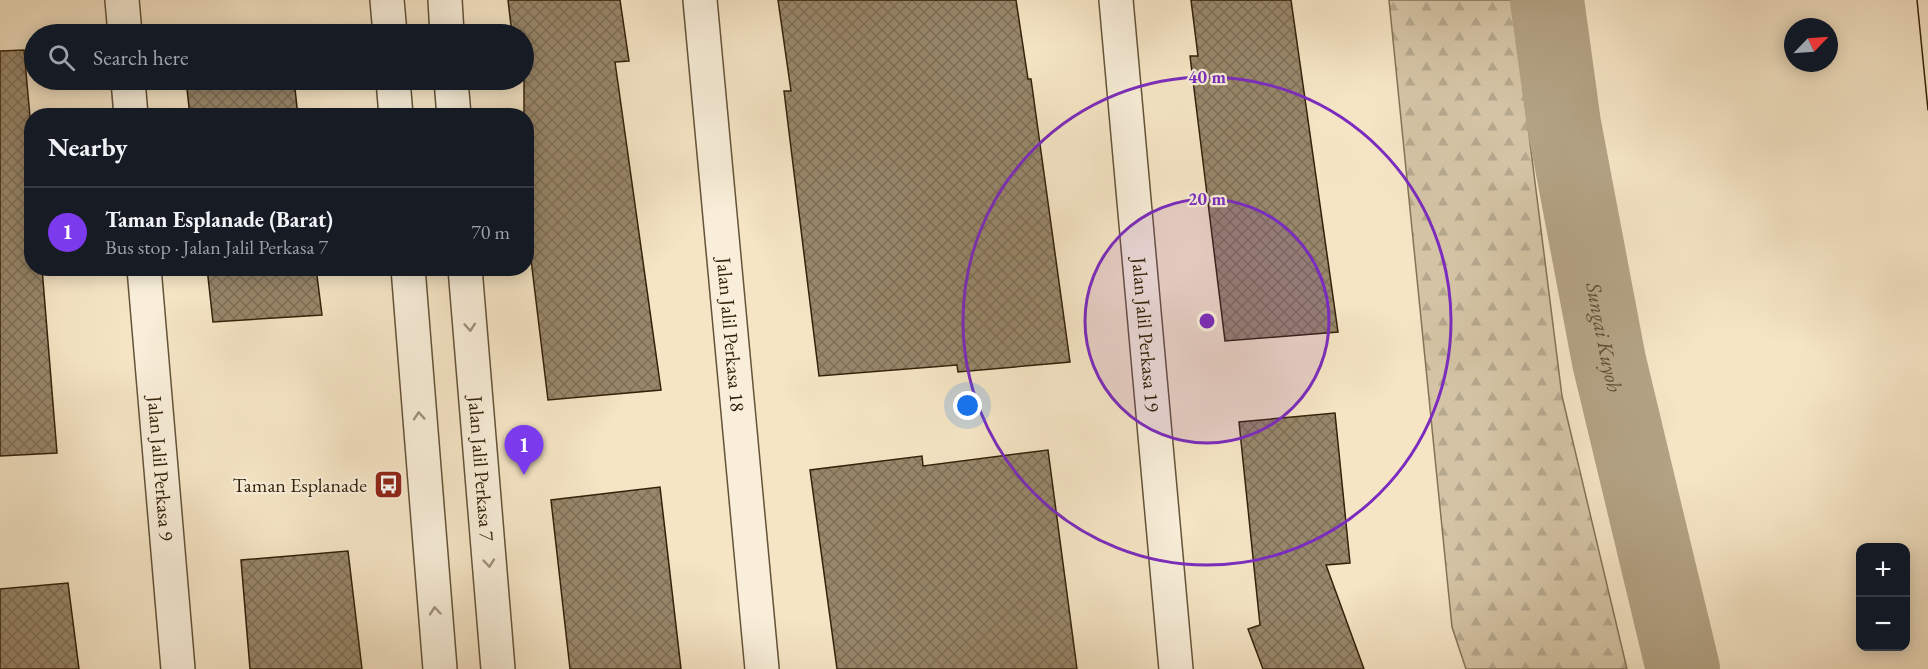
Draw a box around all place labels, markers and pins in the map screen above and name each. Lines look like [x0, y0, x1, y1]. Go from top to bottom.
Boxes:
centre of rings [1197, 311, 1217, 331]
pin: 1 [504, 426, 544, 475]
bus stop icon: Taman Esplanade [372, 469, 404, 501]
place label: Taman Esplanade [233, 472, 367, 498]

